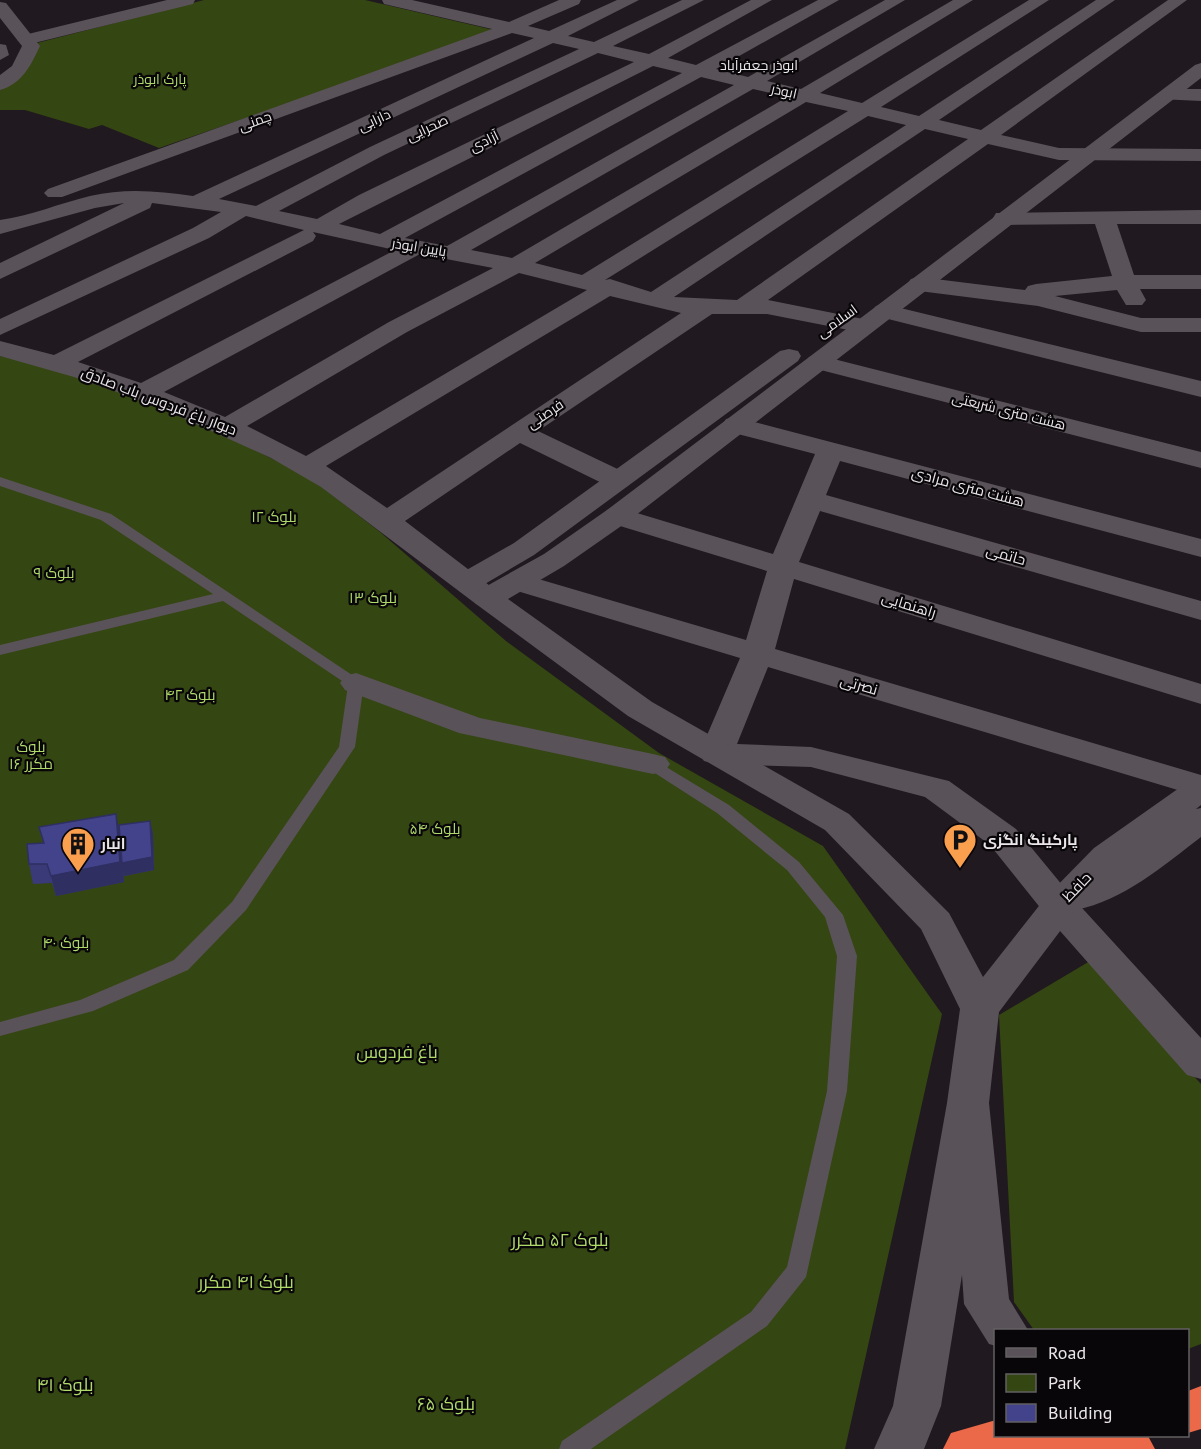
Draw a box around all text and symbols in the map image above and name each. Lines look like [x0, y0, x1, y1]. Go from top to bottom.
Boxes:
district label: ابوذر جعفرآباد [720, 56, 798, 74]
park label: پارک ابوذر [133, 70, 186, 89]
street label: ابوذر [768, 79, 799, 103]
street label: دارابی [355, 105, 393, 135]
street label: چمنی [236, 107, 274, 136]
street label: صحرایی [403, 111, 451, 145]
street label: آزادی [466, 126, 502, 156]
street label: پایین ابوذر [389, 234, 448, 261]
street label: اسلامی [813, 300, 861, 342]
street label: دیوار باغ فردوس باب صادق [78, 362, 240, 441]
street label: هشت متری شریعتی [950, 388, 1068, 434]
street label: فرصتی [523, 395, 567, 433]
street label: هشت متری مرادی [909, 462, 1027, 512]
park label: بلوک ۱۲ [251, 507, 297, 526]
street label: حاتمی [984, 540, 1028, 570]
park label: بلوک ۹ [34, 563, 74, 582]
street label: راهنمایی [879, 587, 939, 623]
park label: بلوک ۱۳ [349, 588, 397, 607]
street label: نصرتی [838, 670, 880, 700]
park label: بلوک ۴۲ [165, 685, 215, 704]
park label: بلوک ۱۶ مکرر [9, 737, 53, 773]
park label: بلوک ۵۴ [409, 819, 461, 838]
parking icon: پارکینگ انگزی [942, 822, 978, 869]
building icon: انبار [60, 826, 96, 873]
place label: پارکینگ انگزی [983, 830, 1078, 851]
place label: انبار [100, 834, 125, 853]
street label: حافظ [1058, 868, 1095, 905]
park label: بلوک ۴۰ [43, 933, 89, 952]
park label: باغ فردوس [356, 1040, 438, 1064]
park label: بلوک ۵۲ مکرر [510, 1228, 609, 1251]
park label: بلوک ۴۱ مکرر [197, 1270, 294, 1293]
legend [994, 1329, 1189, 1437]
text: Road [1048, 1341, 1086, 1364]
text: Park [1048, 1371, 1081, 1394]
park label: بلوک ۴۱ [36, 1373, 94, 1396]
park label: بلوک ۶۵ [417, 1392, 475, 1415]
text: Building [1048, 1401, 1112, 1424]

